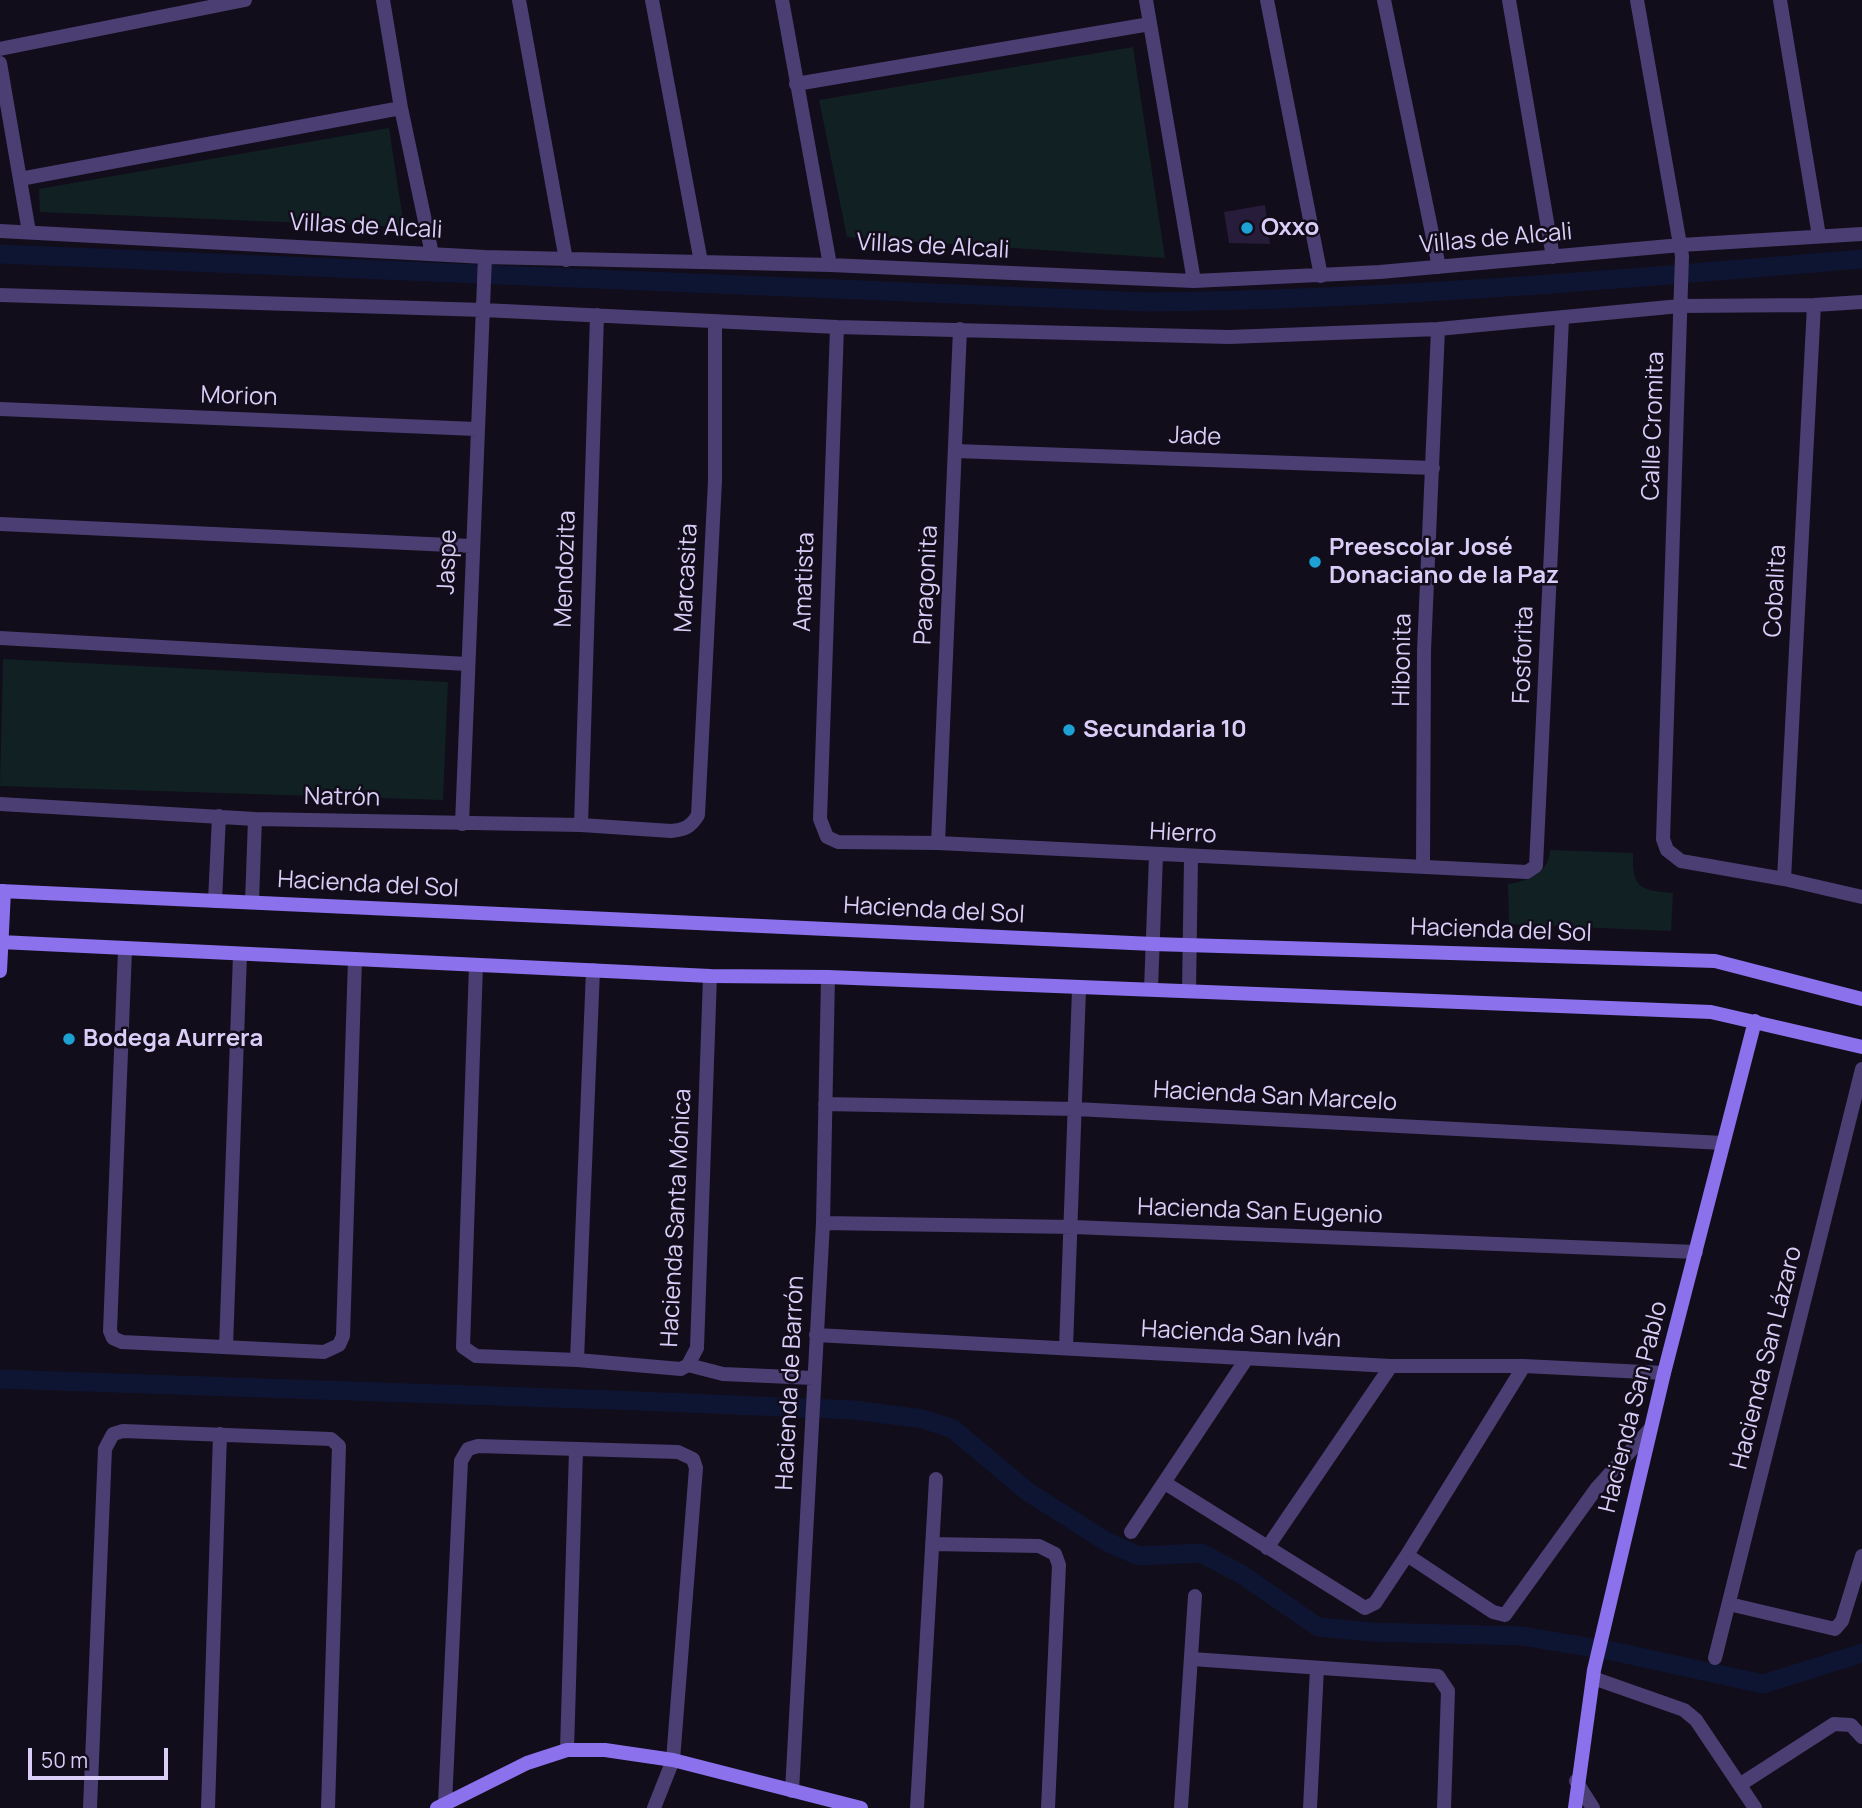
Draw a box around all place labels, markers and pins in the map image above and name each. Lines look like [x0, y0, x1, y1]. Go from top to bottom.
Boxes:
place label: Oxxo [1261, 214, 1319, 242]
marker: Oxxo [1239, 220, 1255, 236]
place label: Preescolar José Donaciano de la Paz [1329, 534, 1559, 590]
marker: Preescolar José Donaciano de la Paz [1307, 554, 1323, 570]
place label: Secundaria 10 [1083, 716, 1247, 744]
marker: Secundaria 10 [1061, 722, 1077, 738]
place label: Bodega Aurrera [83, 1025, 263, 1053]
marker: Bodega Aurrera [61, 1031, 77, 1047]

